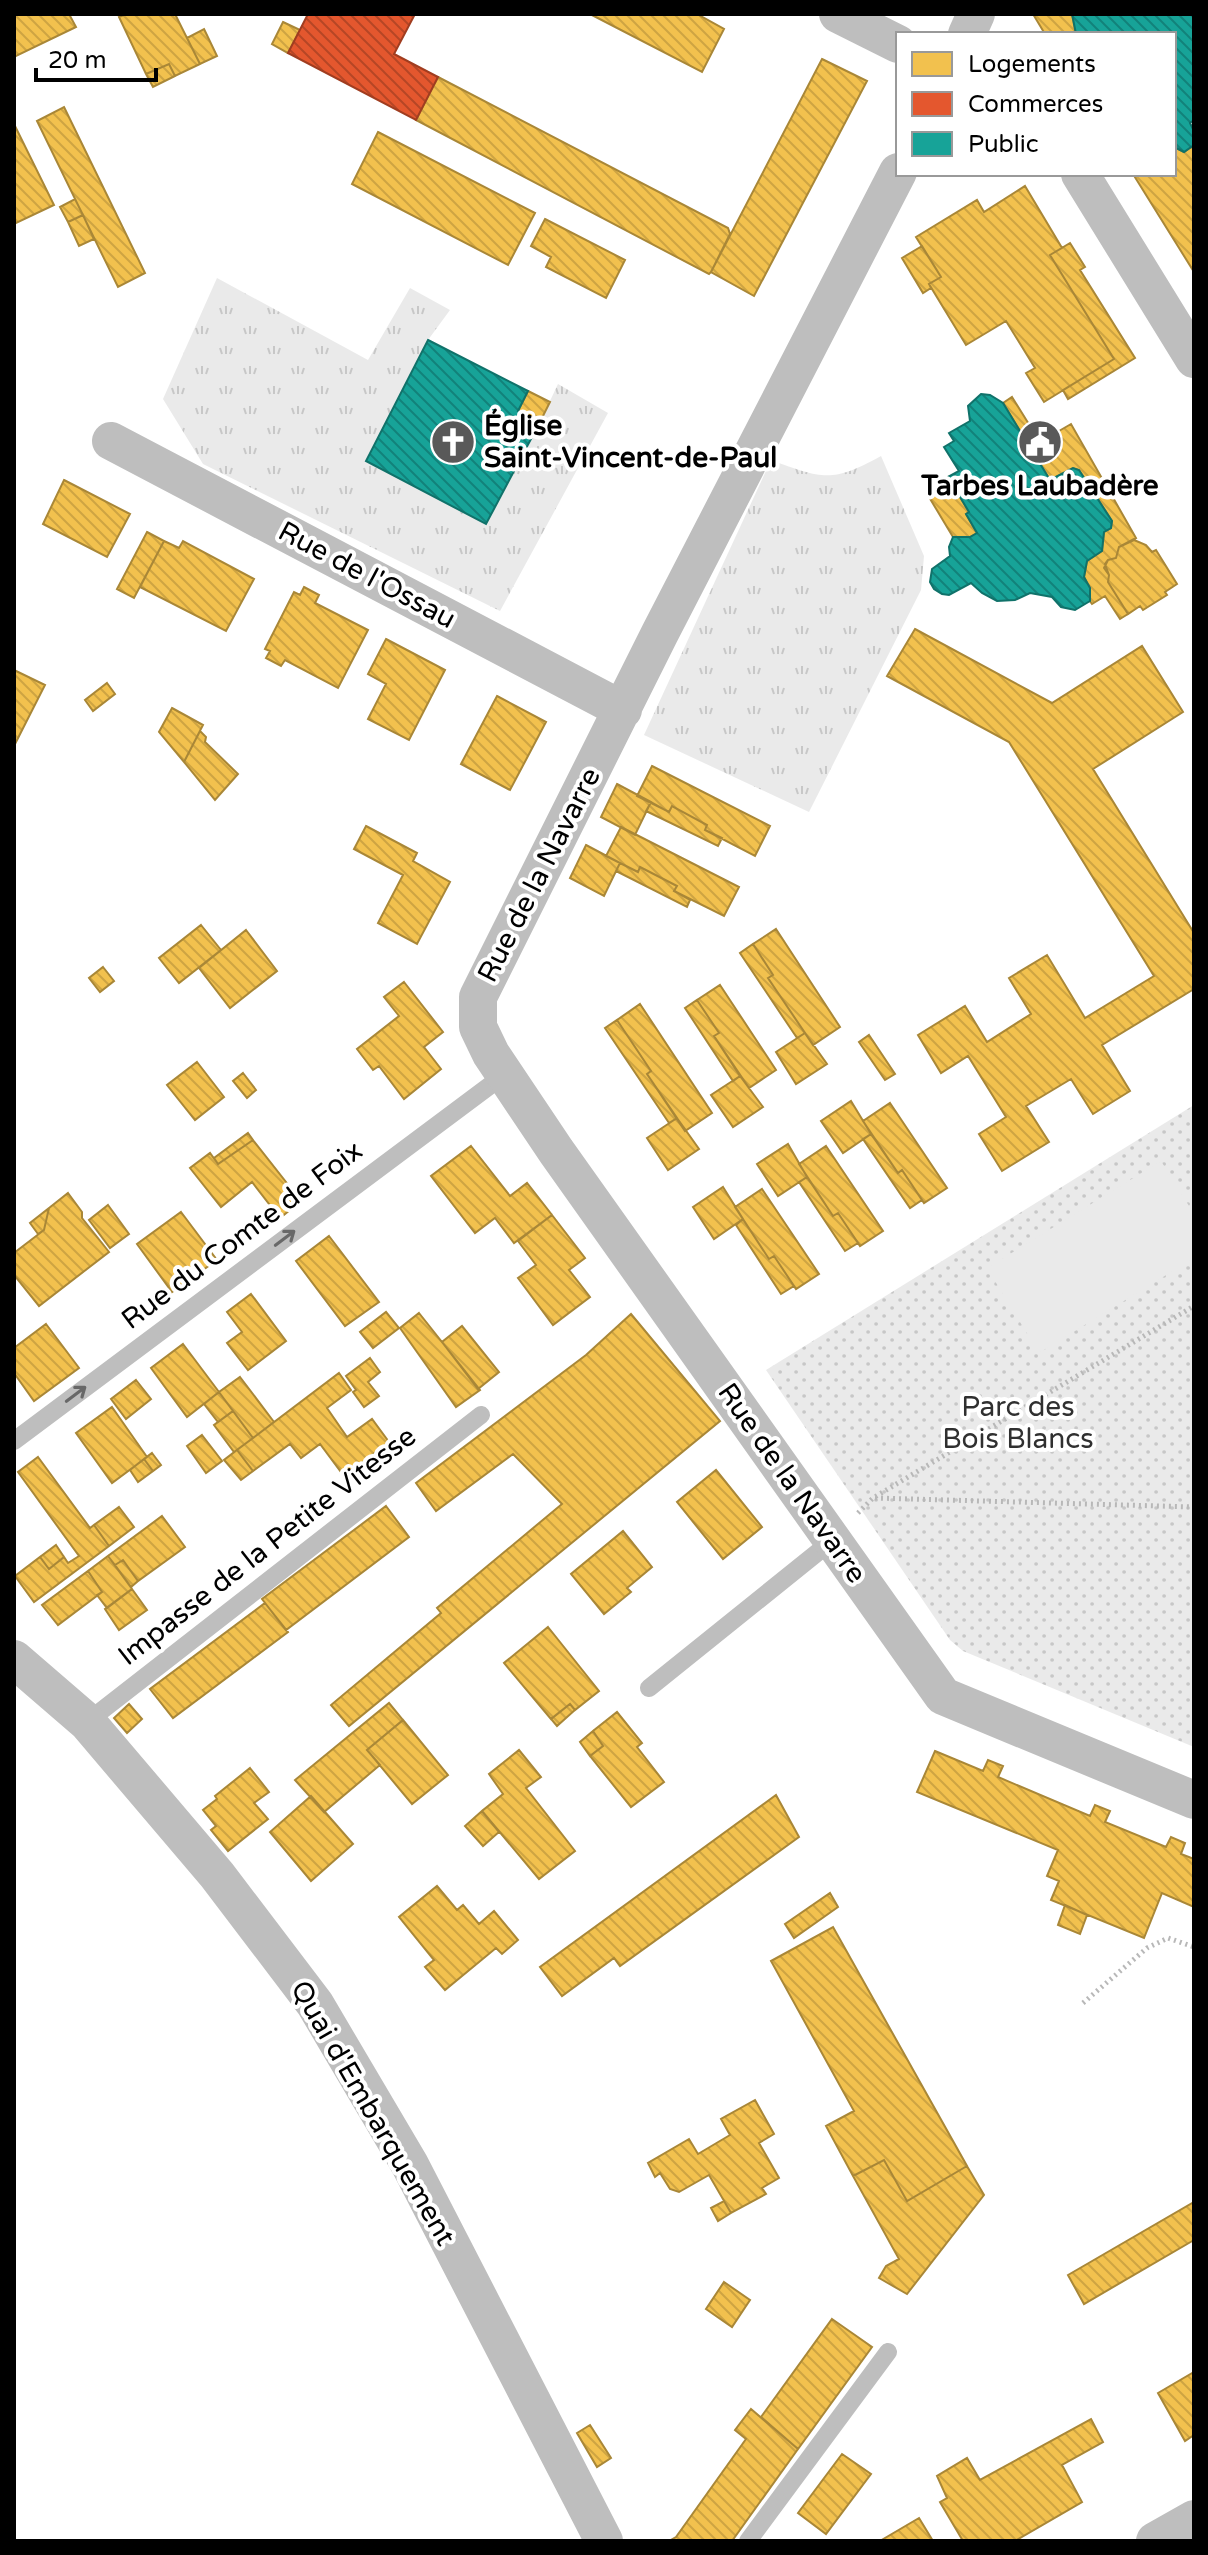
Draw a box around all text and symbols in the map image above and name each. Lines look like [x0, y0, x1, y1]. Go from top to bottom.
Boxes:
scale bar [36, 32, 156, 82]
legend [896, 32, 1176, 176]
text: 20 m [48, 46, 106, 75]
text: Logements [968, 50, 1096, 79]
text: Commerces [968, 90, 1103, 119]
text: Public [968, 130, 1038, 159]
place label: Église Saint-Vincent-de-Paul [484, 408, 777, 475]
church icon: Église Saint-Vincent-de-Paul [429, 418, 477, 466]
public building icon: Tarbes Laubadère [1016, 418, 1064, 466]
place label: Tarbes Laubadère [920, 469, 1159, 503]
street label: Rue de l'Ossau [272, 514, 462, 636]
street label: Rue de la Navarre [470, 762, 608, 988]
street label: Rue du Comte de Foix [115, 1133, 369, 1337]
one-way arrow [273, 1230, 295, 1247]
street label: Rue de la Navarre [710, 1377, 874, 1589]
one-way arrow [65, 1386, 87, 1402]
park label: Parc des Bois Blancs [942, 1390, 1094, 1456]
street label: Impasse de la Petite Vitesse [111, 1419, 423, 1673]
street label: Quai d'Embarquement [283, 1975, 463, 2252]

